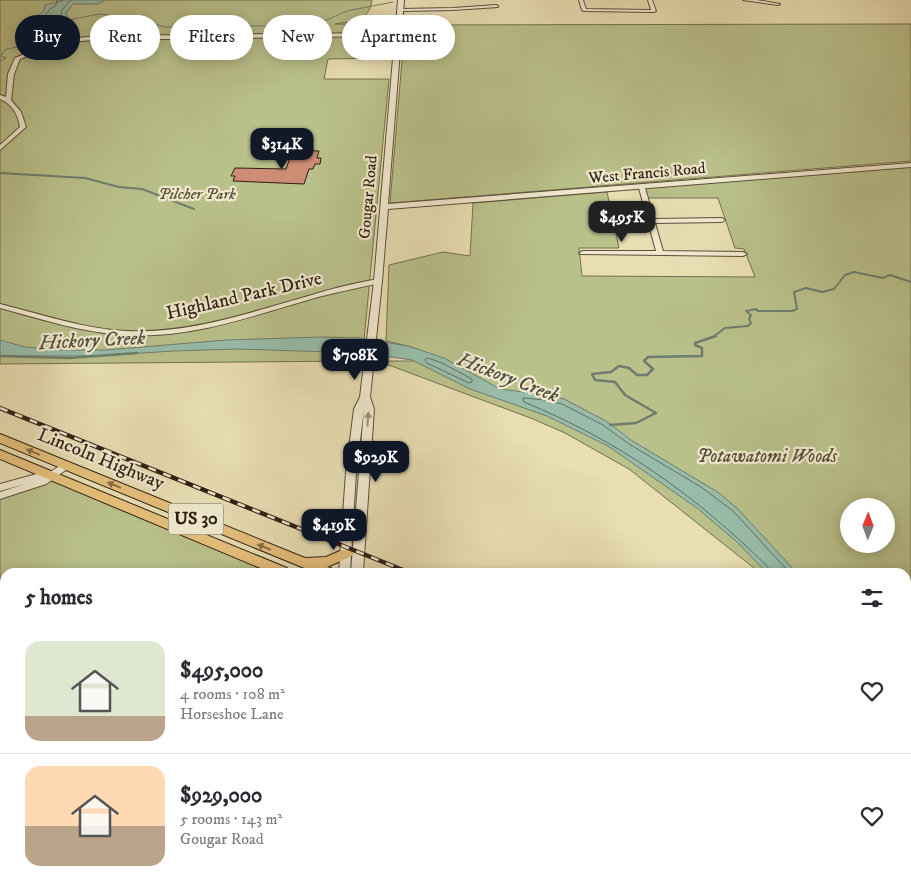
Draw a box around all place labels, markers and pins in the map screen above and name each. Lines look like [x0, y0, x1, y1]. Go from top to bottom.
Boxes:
pin: $314K [247, 128, 317, 170]
pin: $495K [587, 200, 657, 243]
pin: $708K [320, 338, 390, 381]
pin: $929K [341, 440, 411, 483]
pin: $419K [299, 508, 369, 551]

